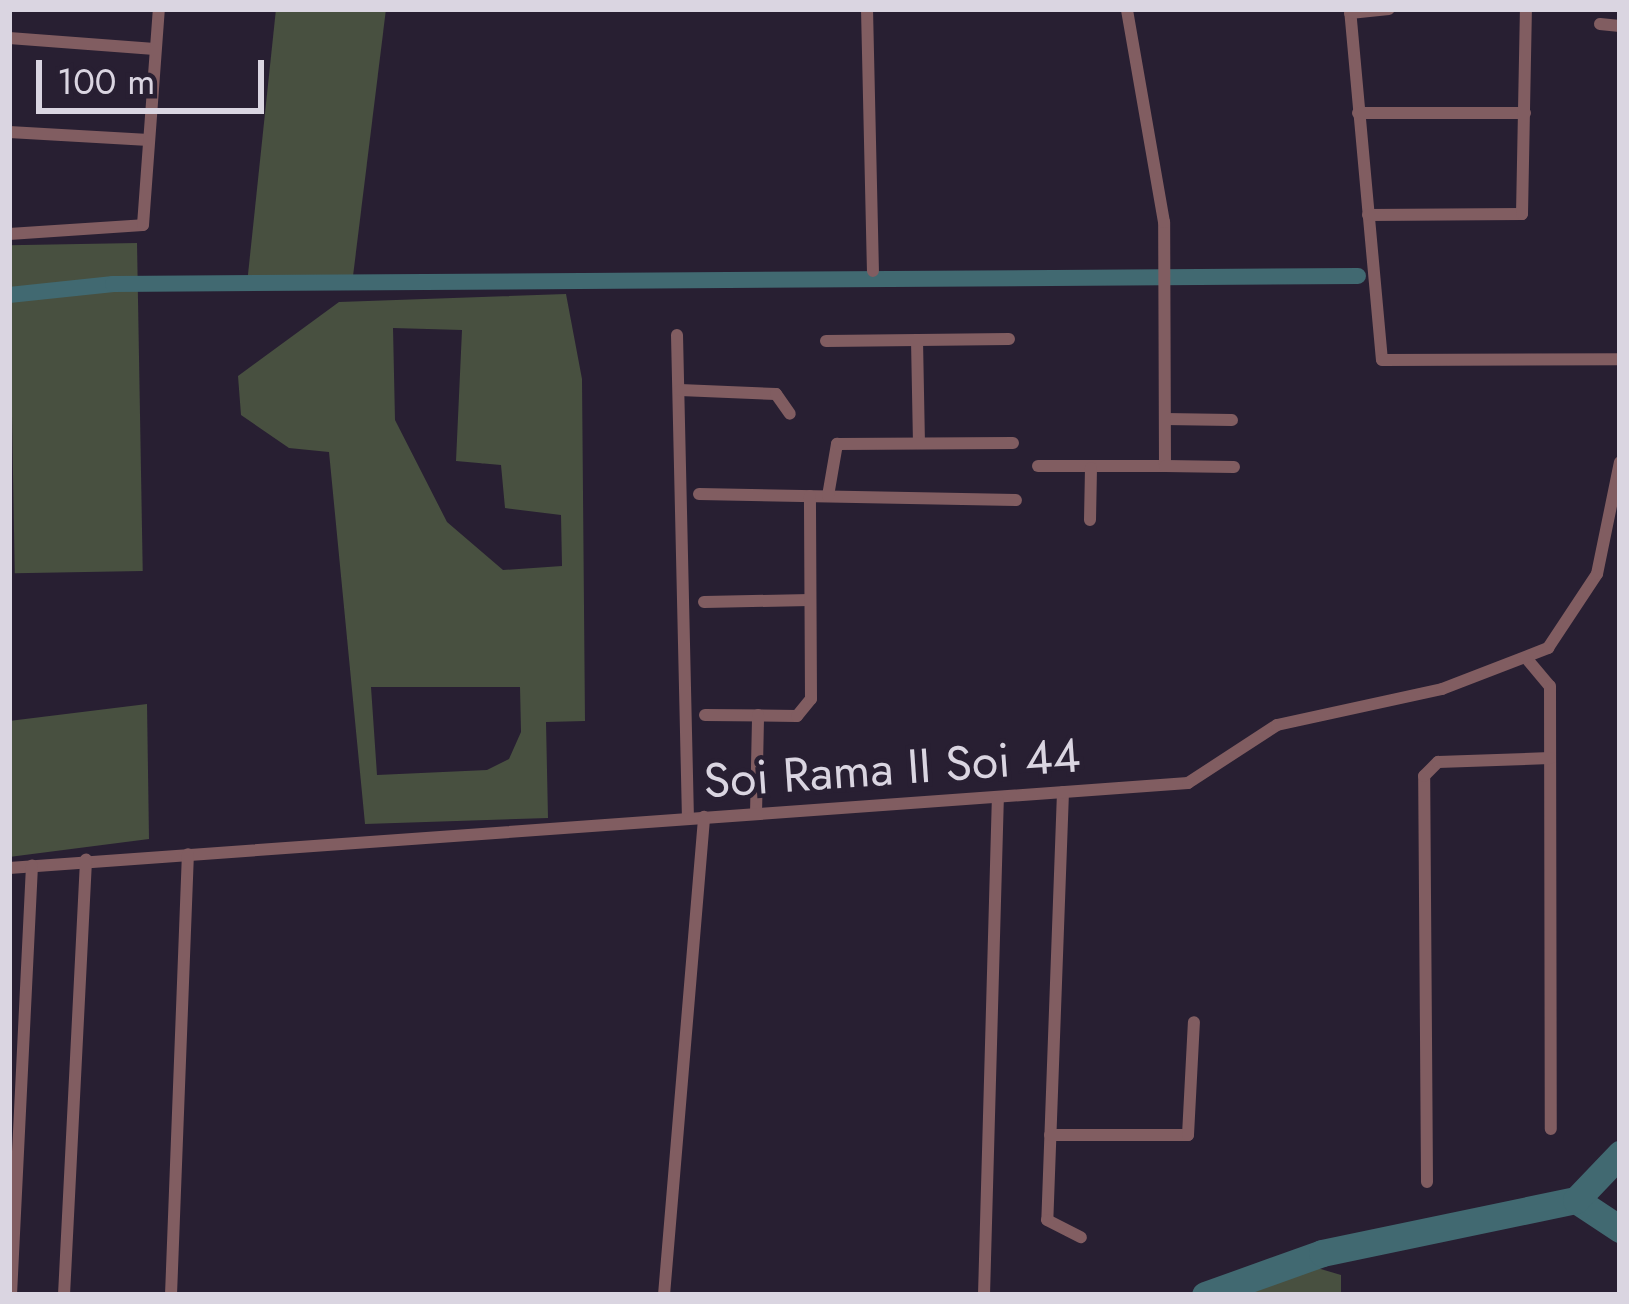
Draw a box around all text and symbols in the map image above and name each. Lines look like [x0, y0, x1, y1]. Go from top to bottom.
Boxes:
scale bar [42, 36, 270, 110]
text: 100 m [57, 55, 155, 107]
street label: Soi Rama II Soi 44 [702, 726, 1082, 810]

